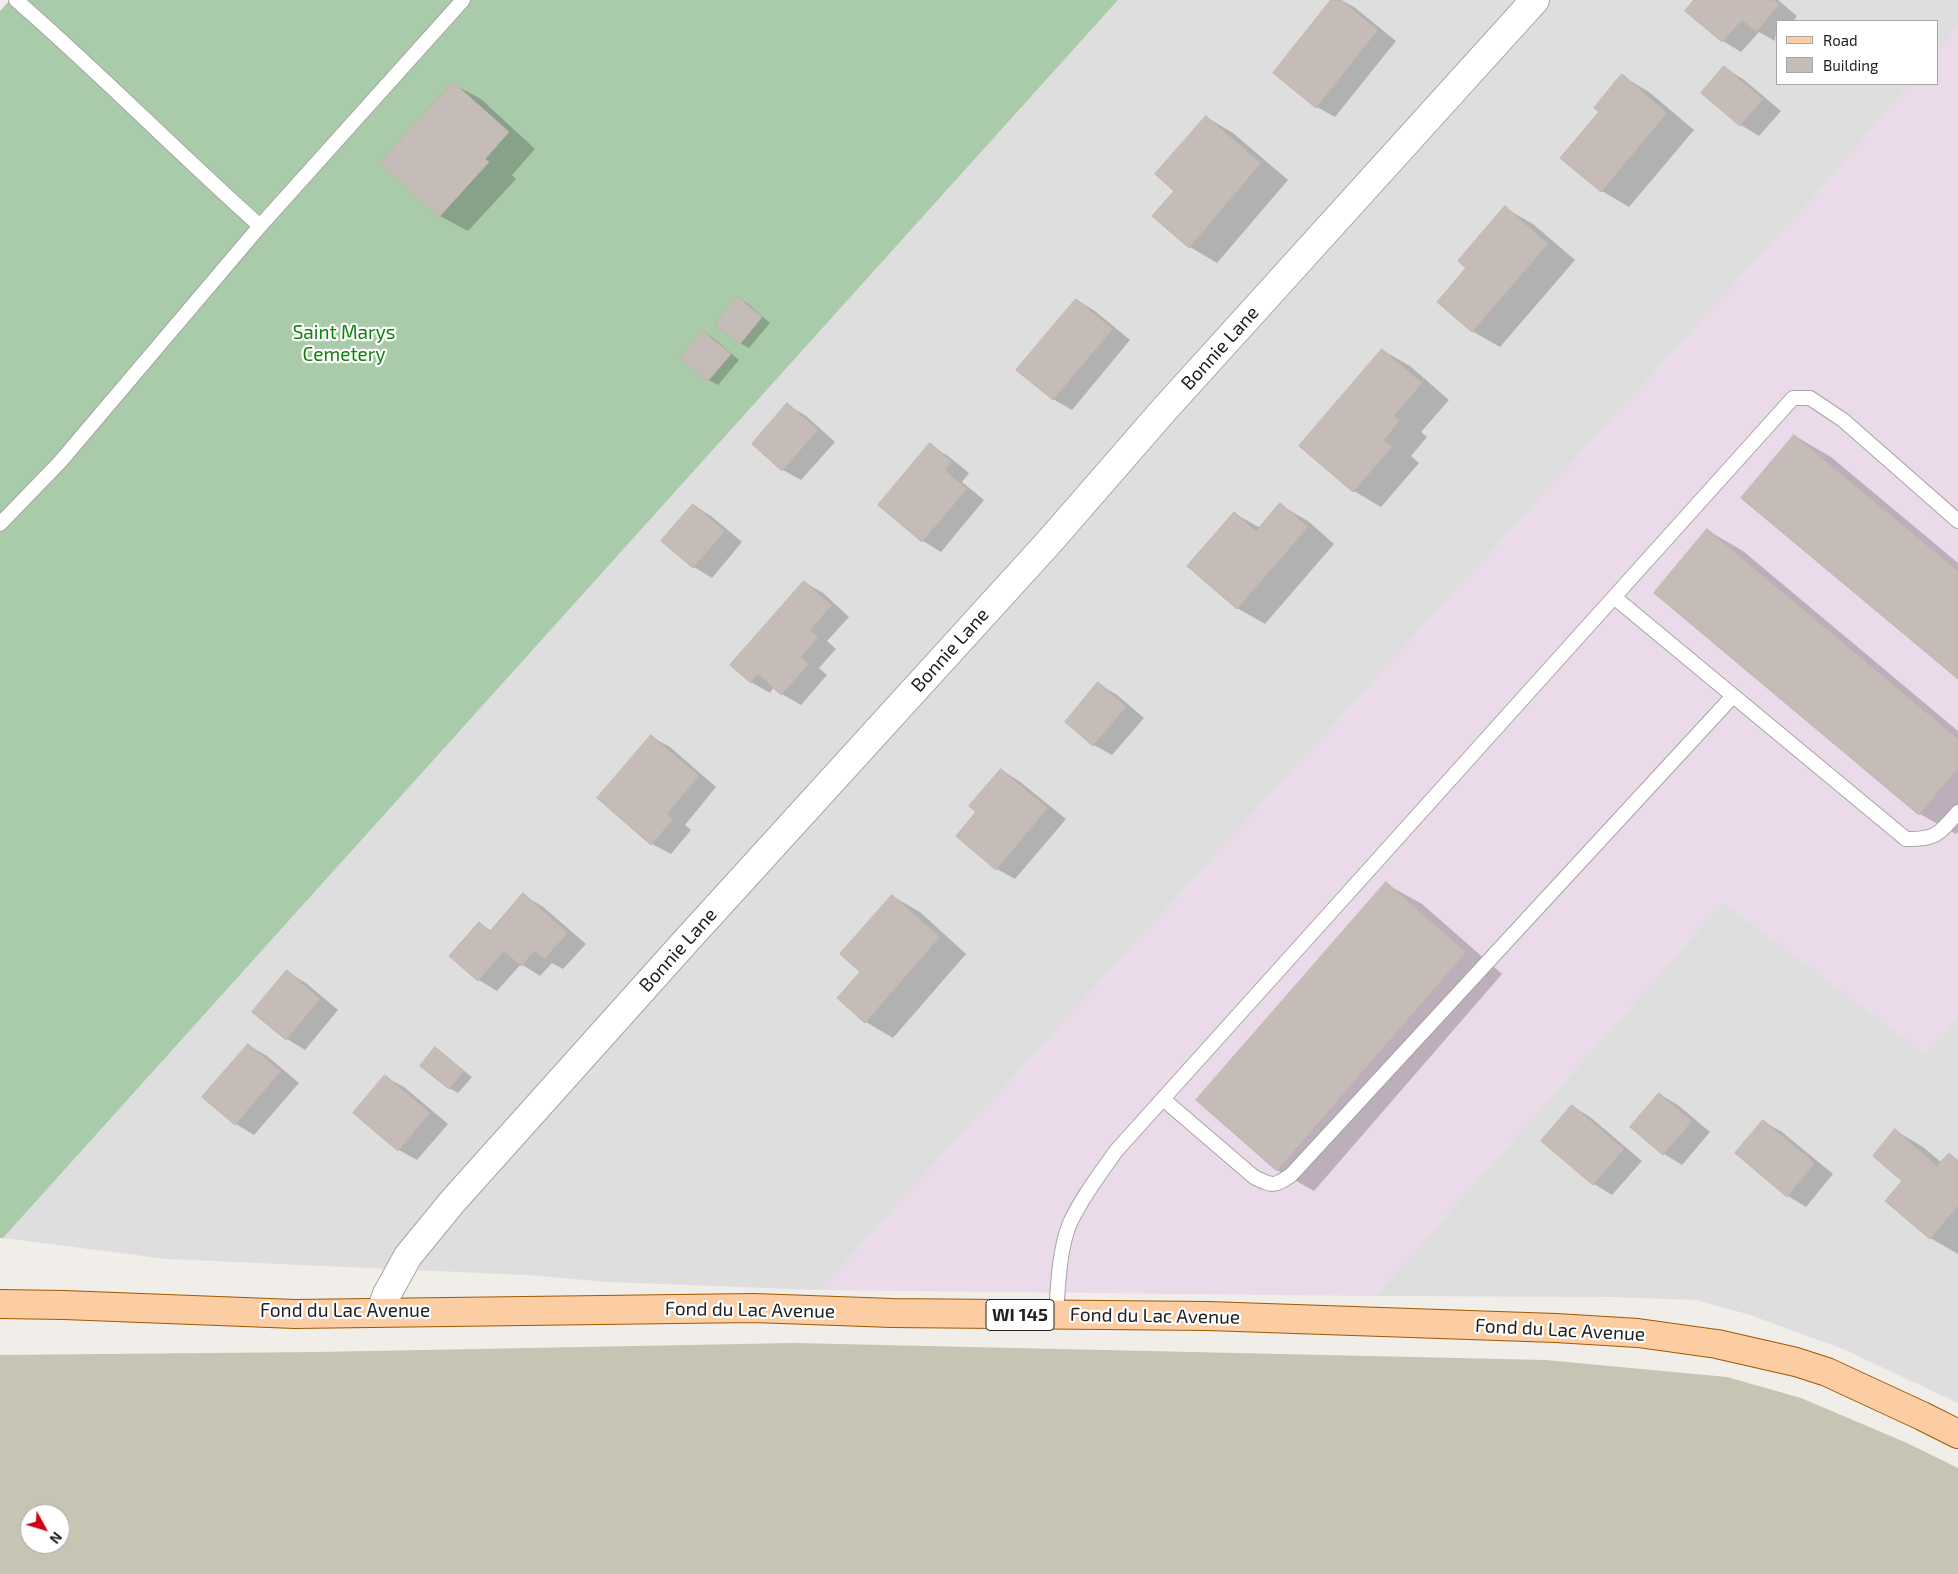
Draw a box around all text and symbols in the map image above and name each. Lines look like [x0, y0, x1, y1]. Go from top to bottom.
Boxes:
legend [1776, 20, 1938, 85]
text: Road [1823, 31, 1858, 49]
text: Building [1823, 56, 1878, 74]
street label: Bonnie Lane [1176, 301, 1264, 395]
park label: Saint Marys Cemetery [293, 322, 395, 366]
street label: Bonnie Lane [906, 603, 994, 697]
street label: Bonnie Lane [634, 903, 722, 997]
street label: Fond du Lac Avenue [665, 1297, 835, 1323]
street label: Fond du Lac Avenue [260, 1300, 430, 1322]
road number: WI 145 [986, 1300, 1054, 1330]
street label: Fond du Lac Avenue [1070, 1303, 1240, 1329]
street label: Fond du Lac Avenue [1474, 1314, 1646, 1346]
north arrow [20, 1504, 70, 1554]
text: N [46, 1529, 66, 1547]

